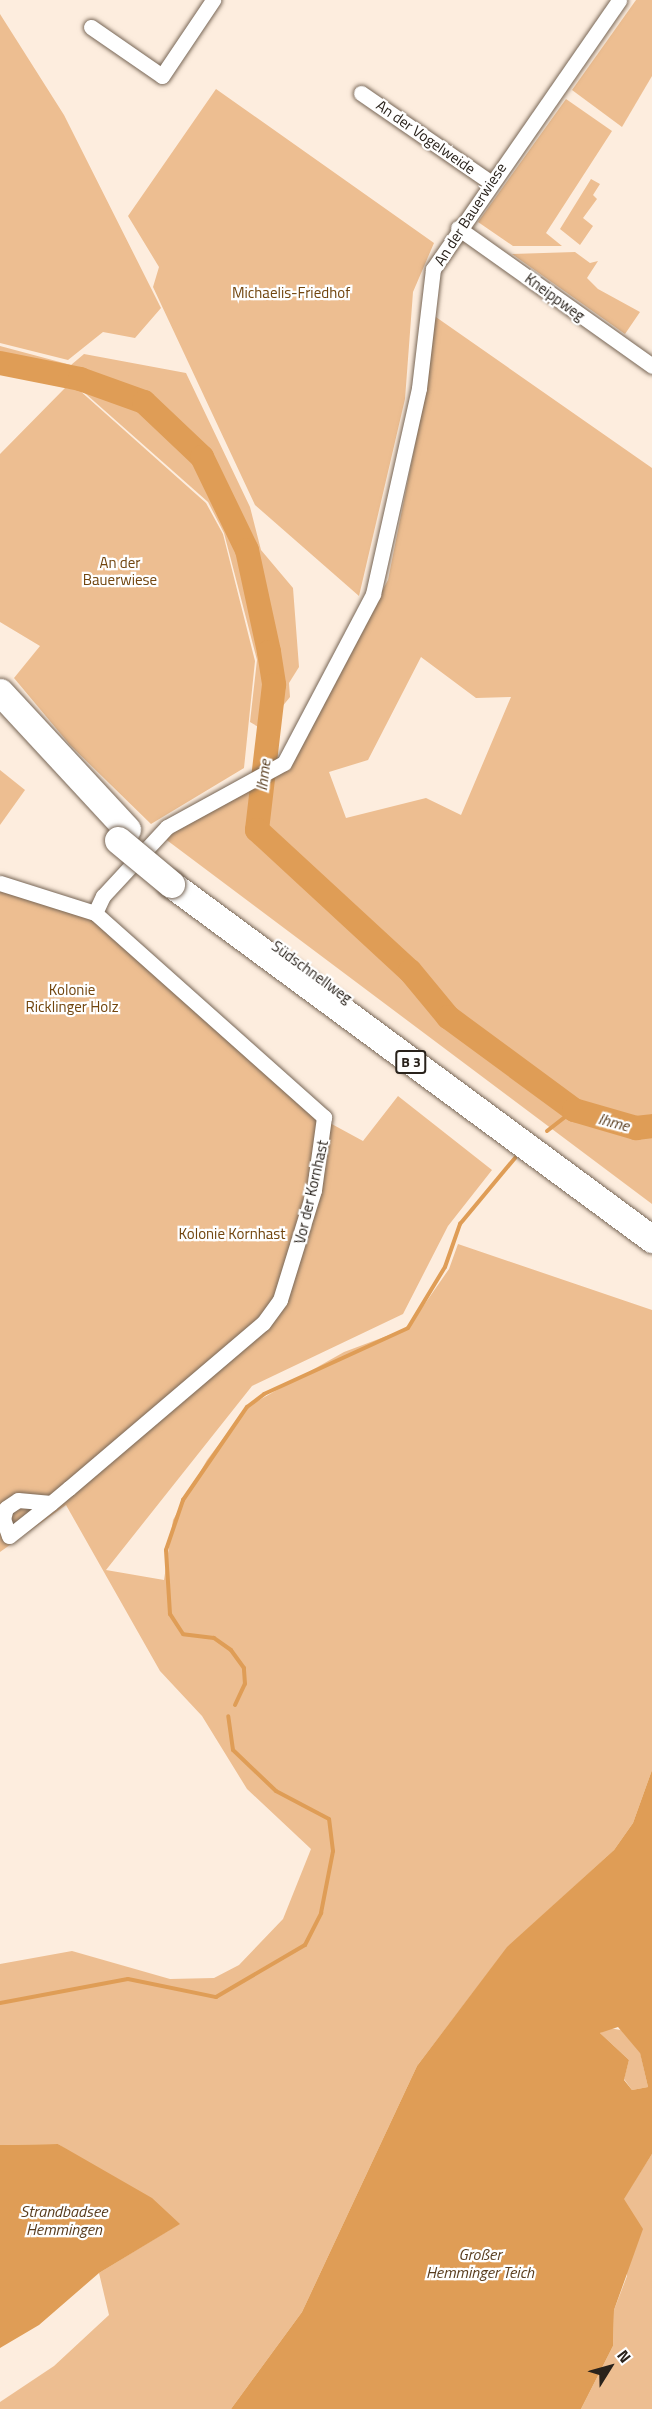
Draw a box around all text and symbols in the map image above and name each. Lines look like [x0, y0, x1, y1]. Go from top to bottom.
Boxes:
street label: An der Vogelweide [373, 96, 479, 178]
street label: An der Bauerwiese [430, 159, 510, 269]
street label: Kneippweg [521, 269, 589, 325]
park label: Michaelis-Friedhof [232, 284, 350, 302]
park label: An der Bauerwiese [83, 553, 157, 588]
water label: Ihme [252, 758, 274, 792]
street label: Südschnellweg [268, 937, 356, 1007]
park label: Kolonie Ricklinger Holz [25, 980, 119, 1015]
road number: B 3 [394, 1051, 428, 1073]
water label: Ihme [596, 1109, 632, 1135]
street label: Vor der Kornhast [290, 1138, 332, 1246]
park label: Kolonie Kornhast [178, 1225, 286, 1243]
water label: Strandbadsee Hemmingen [20, 2201, 108, 2239]
water label: Großer Hemminger Teich [426, 2244, 534, 2282]
north arrow [580, 2337, 640, 2397]
text: N [611, 2345, 637, 2368]

